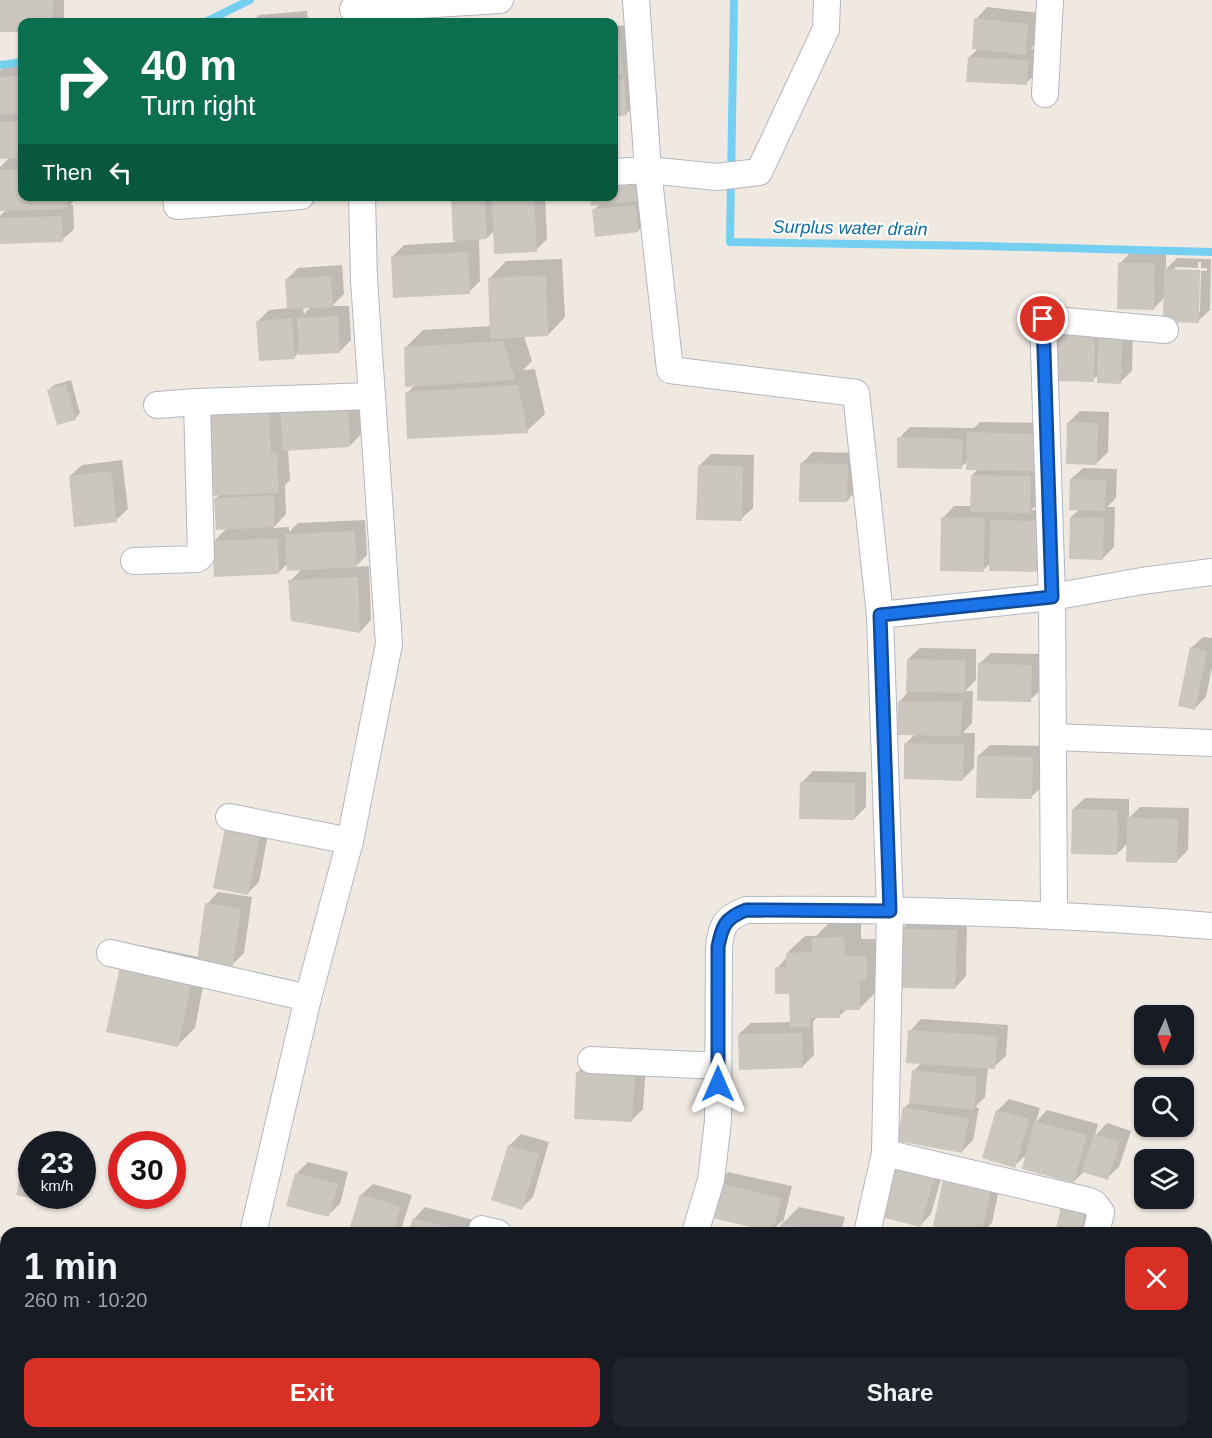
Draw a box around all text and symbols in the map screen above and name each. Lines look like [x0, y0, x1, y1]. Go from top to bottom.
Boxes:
icon: right [42, 42, 120, 120]
text: 40 m [141, 42, 237, 89]
text: Turn right [141, 91, 256, 121]
icon: left [104, 156, 137, 189]
text: Then [42, 160, 92, 185]
water label: Surplus water drain [772, 217, 928, 239]
pin [1017, 293, 1068, 344]
icon: arrive [1026, 302, 1059, 335]
north arrow [1134, 1005, 1194, 1065]
map controls [1134, 1005, 1194, 1209]
position arrow [686, 1052, 750, 1116]
button: search [1134, 1077, 1194, 1137]
speed limit sign: 30 [108, 1131, 186, 1209]
text: 23 [40, 1146, 74, 1179]
button: layers [1134, 1149, 1194, 1209]
text: km/h [41, 1177, 73, 1194]
text: 1 min [24, 1246, 118, 1287]
button: close [1125, 1247, 1188, 1310]
text: 260 m · 10:20 [24, 1289, 147, 1311]
button: Exit [24, 1358, 600, 1427]
button: Share [612, 1358, 1188, 1427]

